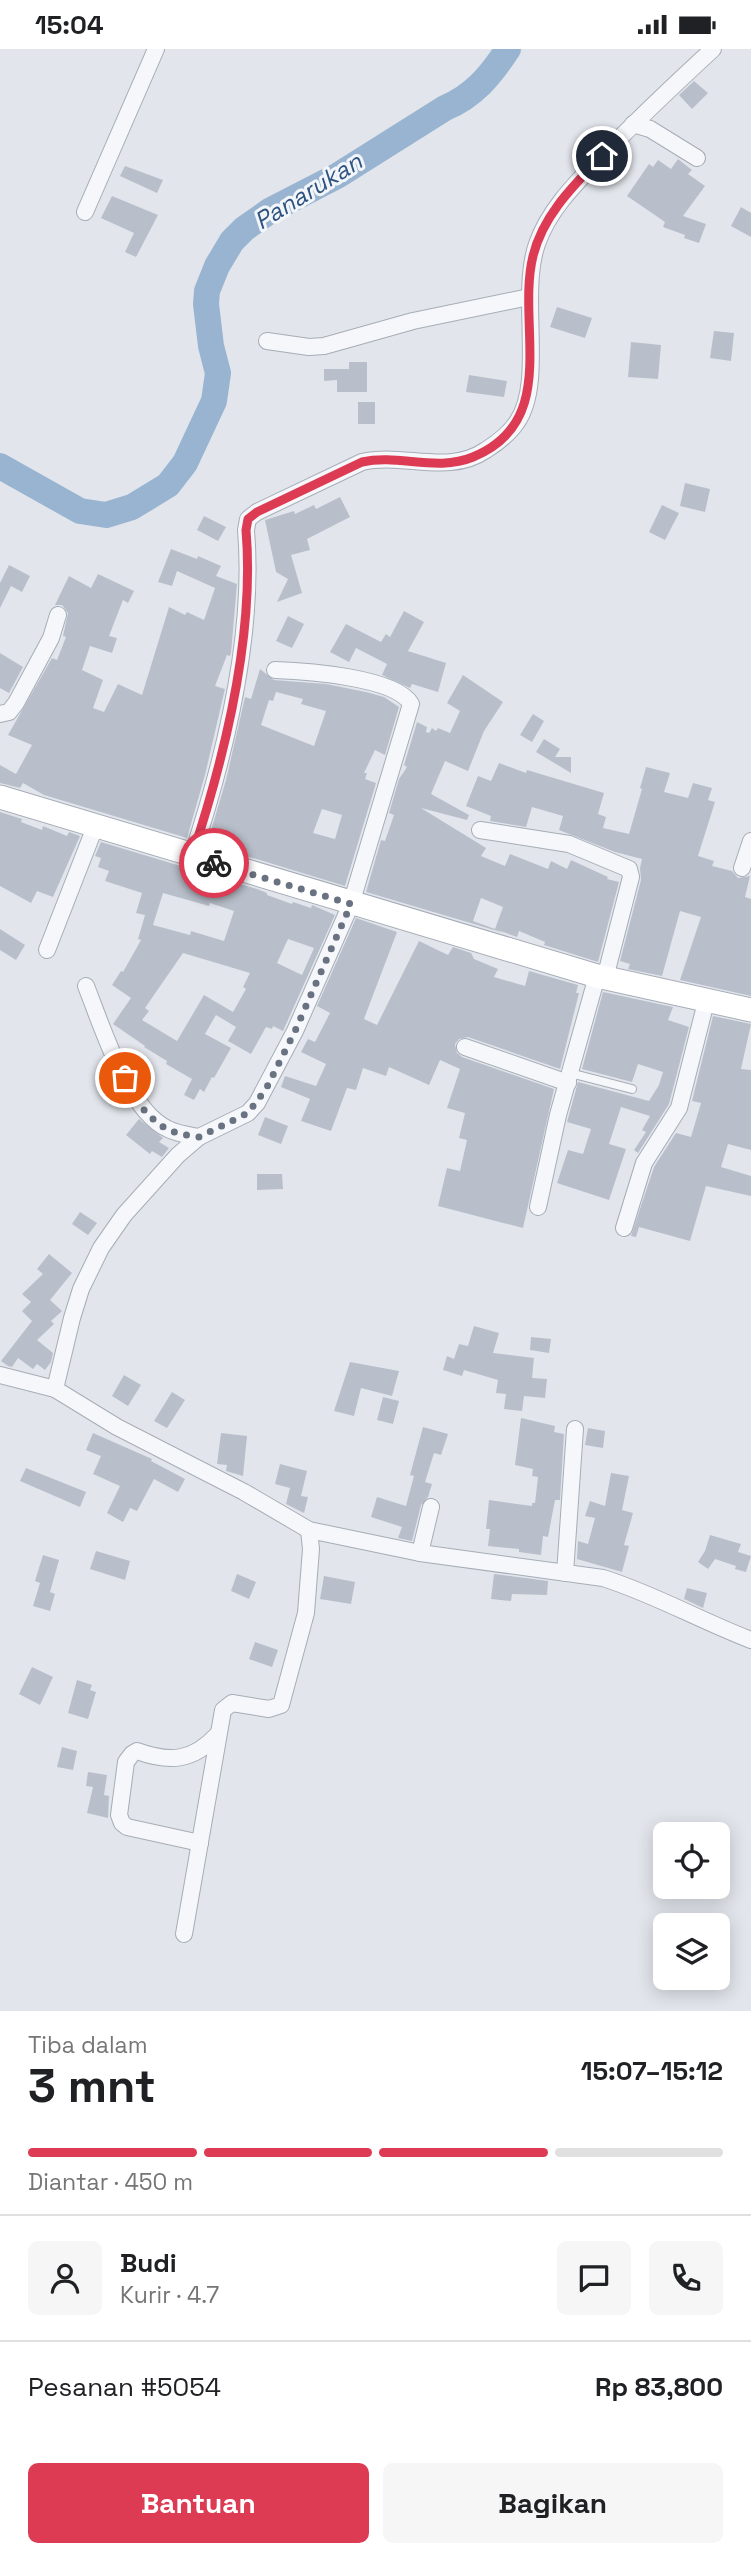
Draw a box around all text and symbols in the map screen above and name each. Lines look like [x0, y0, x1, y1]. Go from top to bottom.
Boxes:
text: 15:04 [35, 8, 103, 42]
pin [572, 126, 632, 186]
icon: home [583, 137, 621, 175]
water label: Panarukan [248, 145, 369, 236]
courier [179, 828, 249, 898]
icon: bike [195, 844, 233, 882]
pin [95, 1048, 155, 1108]
icon: bag [106, 1059, 144, 1097]
map controls [653, 1822, 730, 1990]
button: locate [653, 1822, 730, 1899]
button: layers [653, 1913, 730, 1990]
text: Tiba dalam [28, 2030, 148, 2060]
text: 15:07–15:12 [581, 2054, 723, 2088]
text: 3 mnt [28, 2057, 156, 2115]
text: Diantar · 450 m [28, 2167, 193, 2197]
button: person [28, 2241, 102, 2315]
button: chat [557, 2241, 631, 2315]
button: phone [649, 2241, 723, 2315]
text: Budi [120, 2246, 177, 2280]
text: Kurir · 4.7 [120, 2280, 219, 2310]
text: Pesanan #5054 [28, 2370, 221, 2404]
text: Rp 83,800 [595, 2370, 723, 2404]
button: Bantuan [28, 2463, 369, 2543]
button: Bagikan [383, 2463, 723, 2543]

